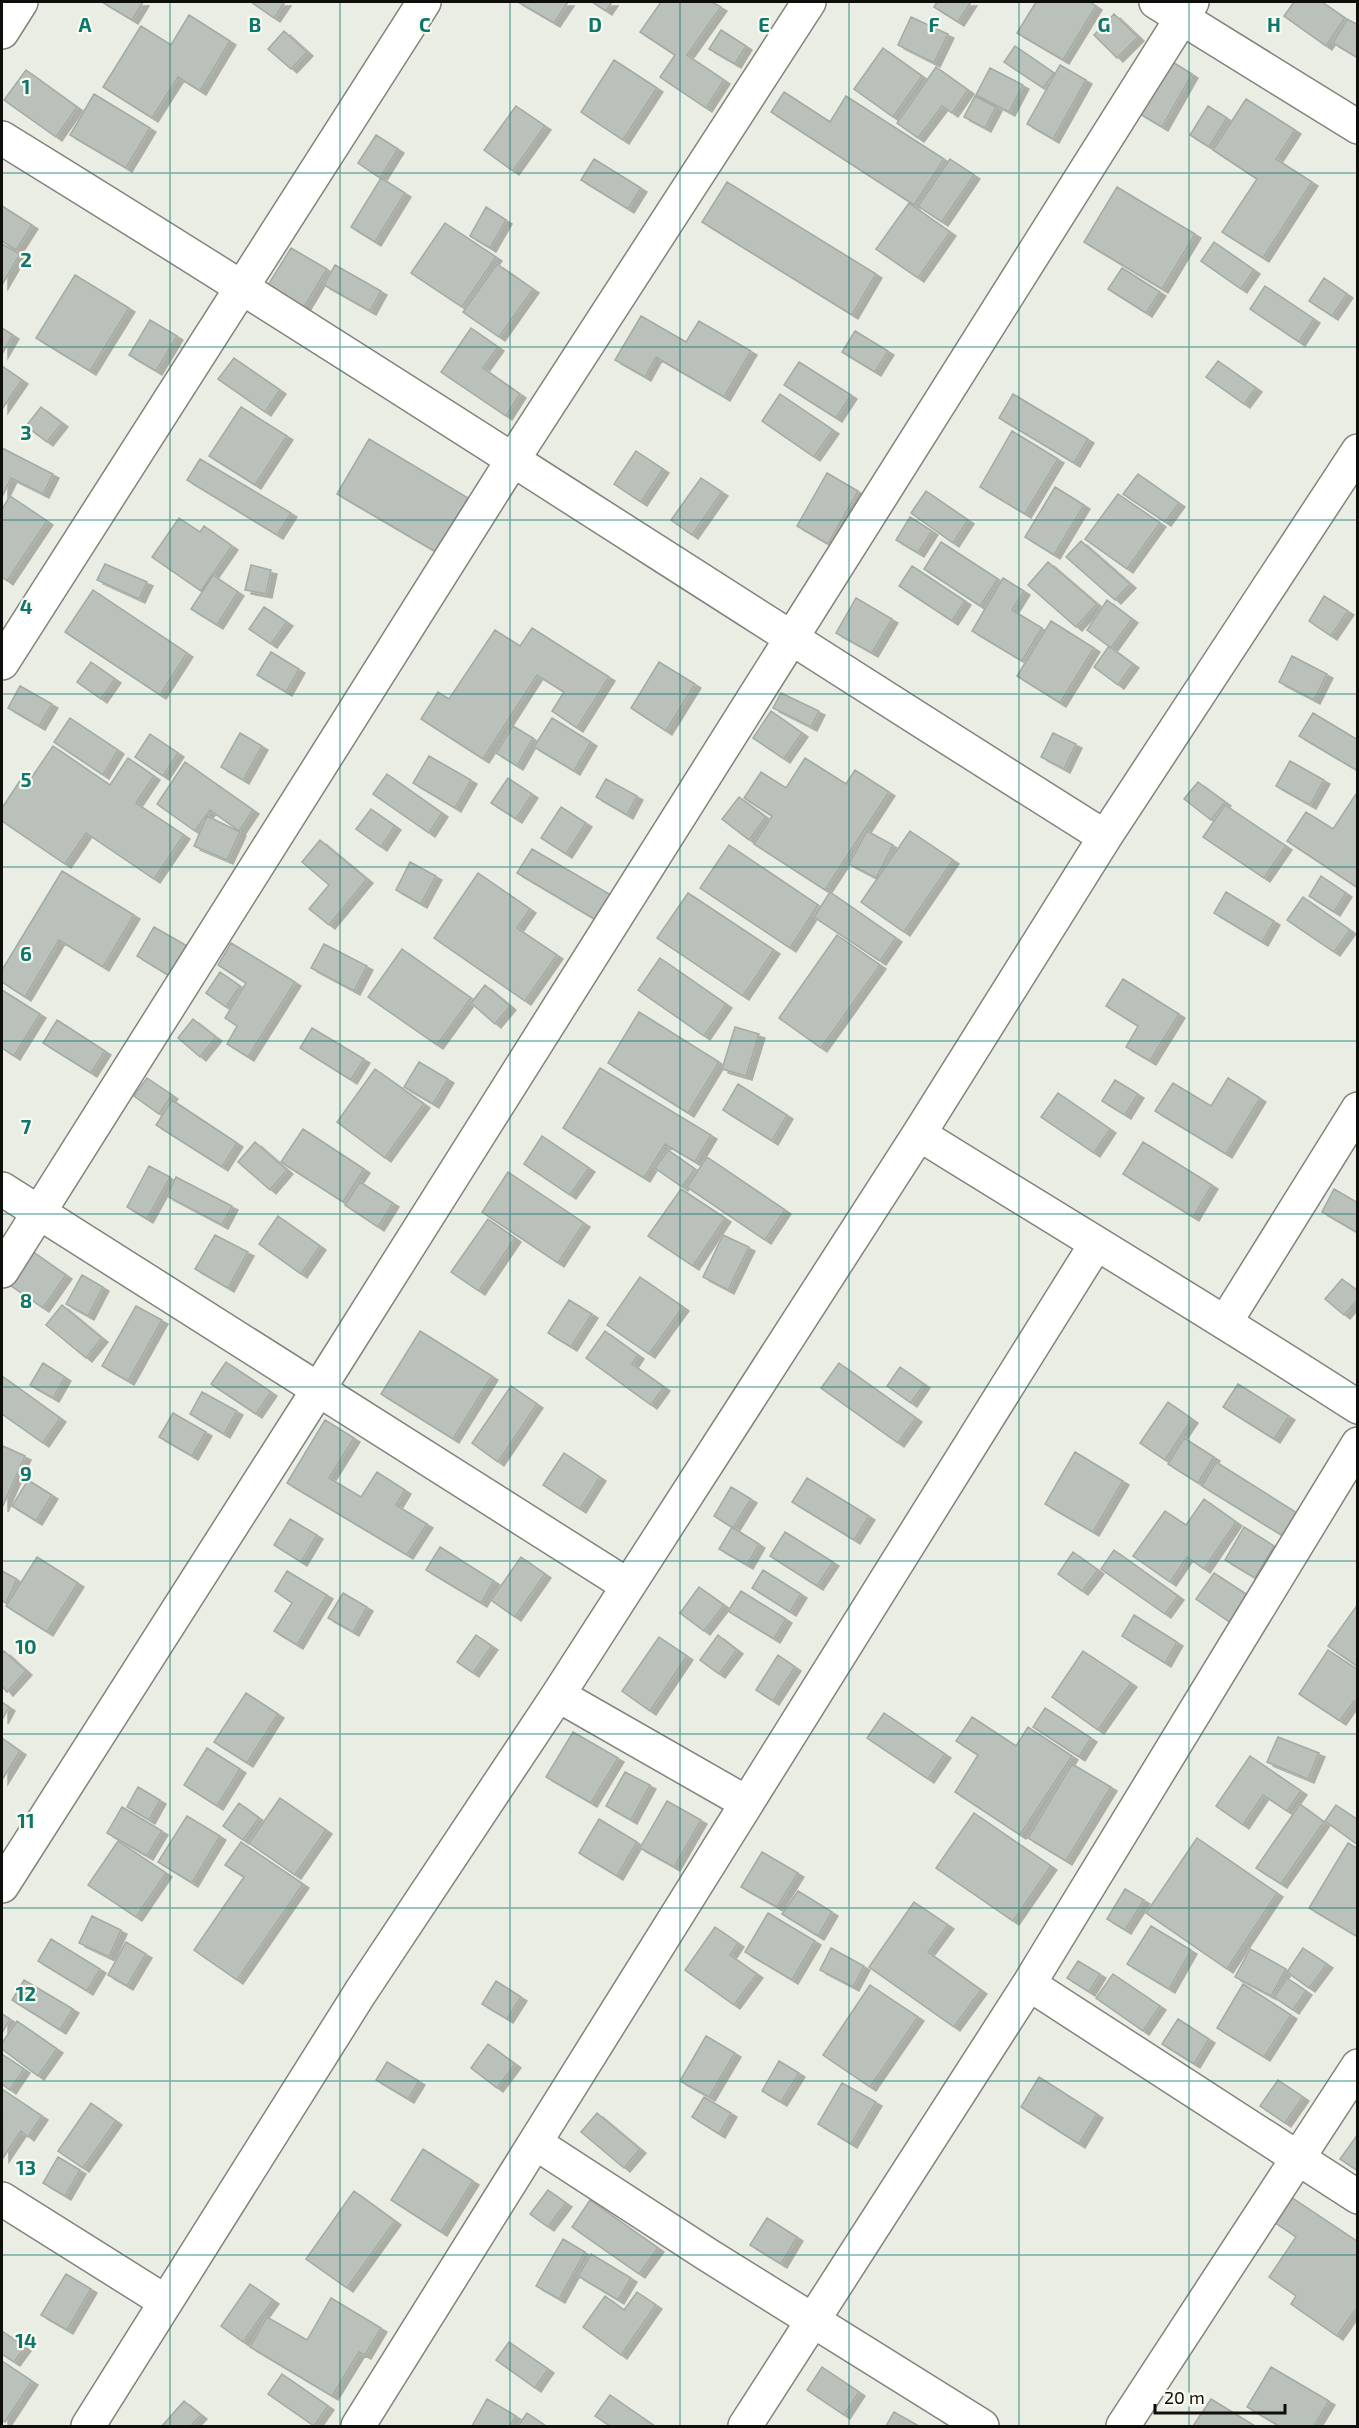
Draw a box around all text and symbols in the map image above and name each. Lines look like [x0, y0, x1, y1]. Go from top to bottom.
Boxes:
text: A [78, 12, 92, 36]
text: B [249, 12, 261, 36]
text: C [419, 12, 431, 36]
text: D [588, 12, 602, 36]
text: E [758, 12, 770, 36]
text: F [928, 12, 940, 36]
text: G [1098, 12, 1110, 36]
text: H [1267, 12, 1281, 36]
text: 1 [22, 74, 30, 98]
text: 2 [20, 247, 32, 271]
text: 3 [20, 420, 32, 444]
text: 4 [20, 594, 33, 618]
text: 5 [20, 767, 32, 791]
text: 6 [20, 941, 32, 965]
text: 7 [21, 1114, 32, 1138]
text: 8 [20, 1288, 32, 1312]
text: 9 [20, 1461, 32, 1485]
text: 10 [15, 1634, 37, 1658]
text: 11 [17, 1808, 35, 1832]
text: 12 [16, 1981, 36, 2005]
text: 13 [16, 2155, 36, 2179]
text: 14 [15, 2328, 37, 2352]
scale bar [1155, 2377, 1286, 2415]
text: 20 m [1164, 2386, 1205, 2408]

